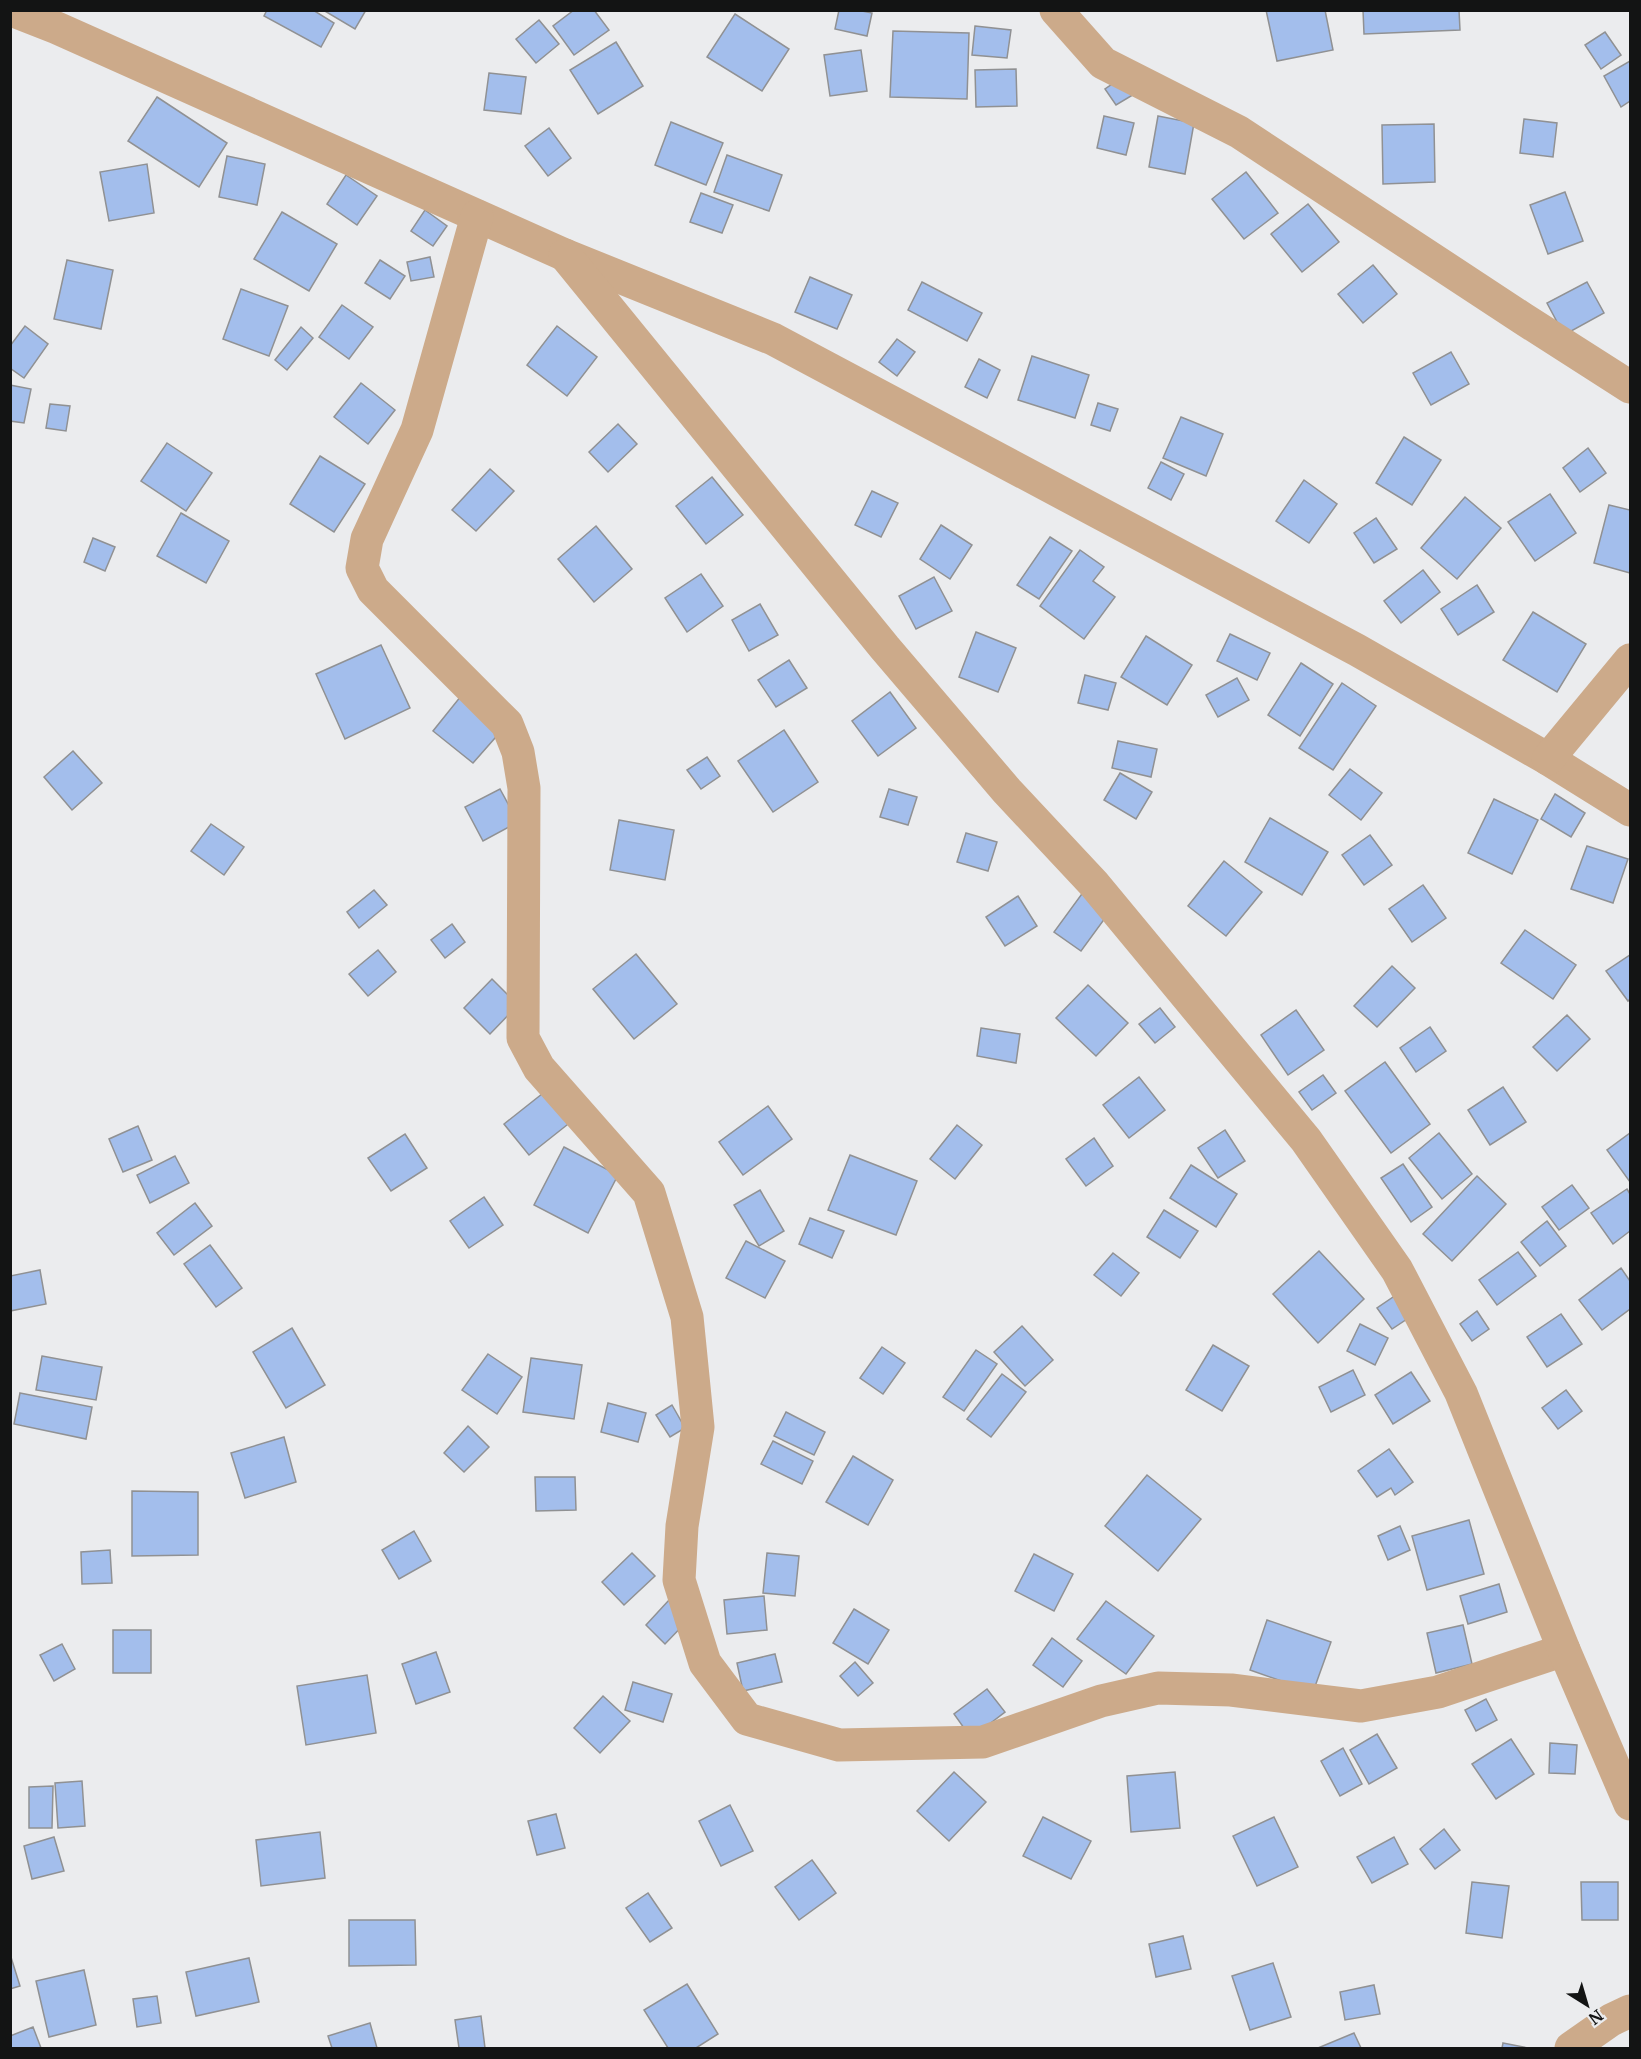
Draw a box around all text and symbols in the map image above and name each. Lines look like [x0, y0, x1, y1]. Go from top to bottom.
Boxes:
north arrow [1557, 1975, 1617, 2035]
text: N [1585, 2005, 1607, 2029]

